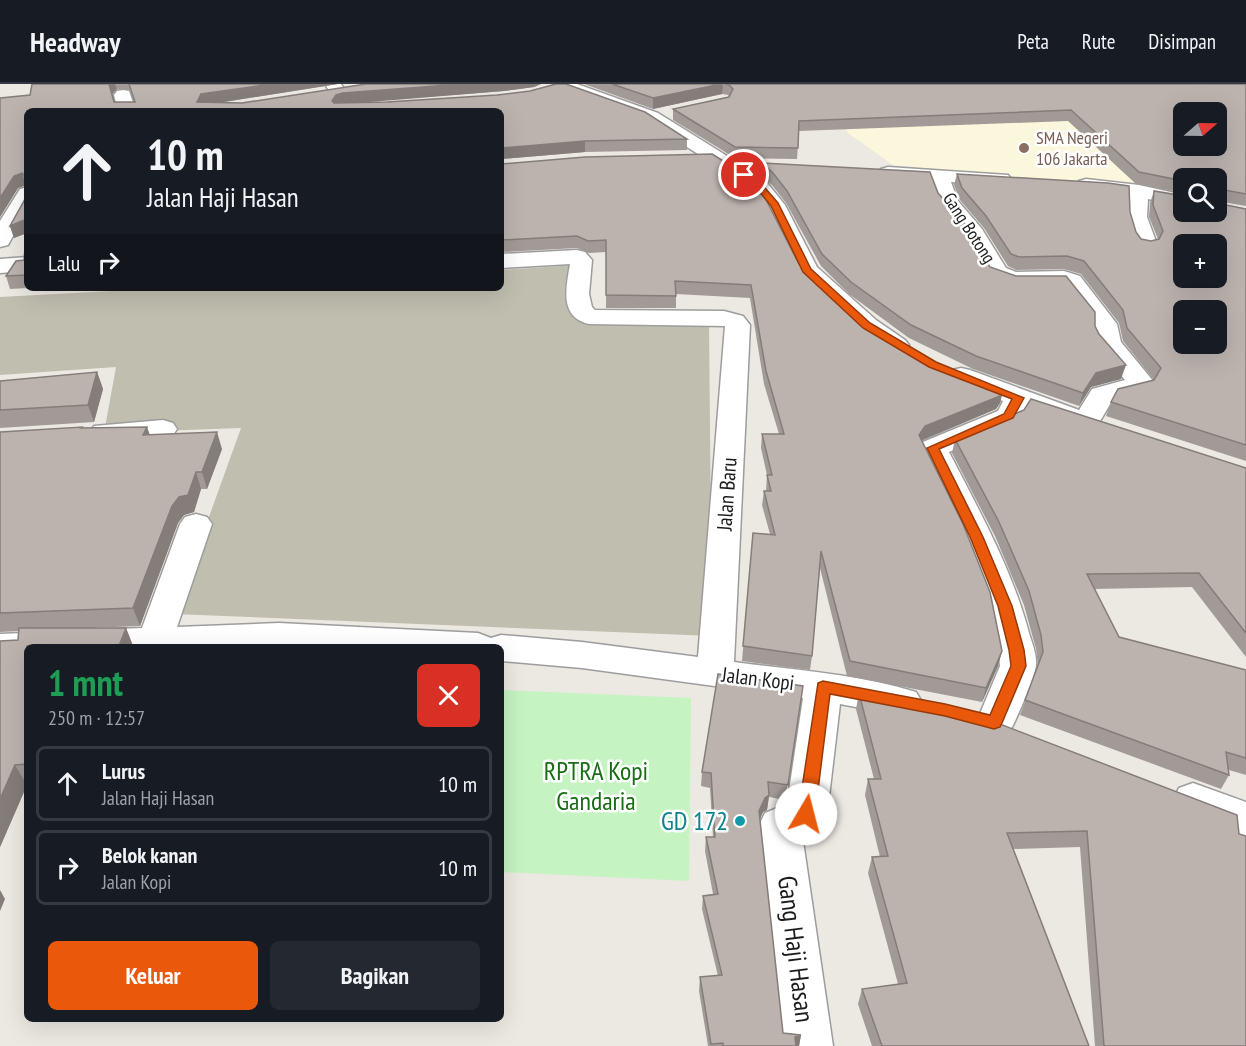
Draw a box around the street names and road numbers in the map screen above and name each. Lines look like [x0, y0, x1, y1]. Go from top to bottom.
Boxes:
street label: Gang Botong [938, 188, 1001, 268]
street label: Jalan Baru [710, 456, 743, 533]
street label: Jalan Kopi [719, 661, 796, 696]
street label: Gang Haji Hasan [771, 874, 822, 1024]

